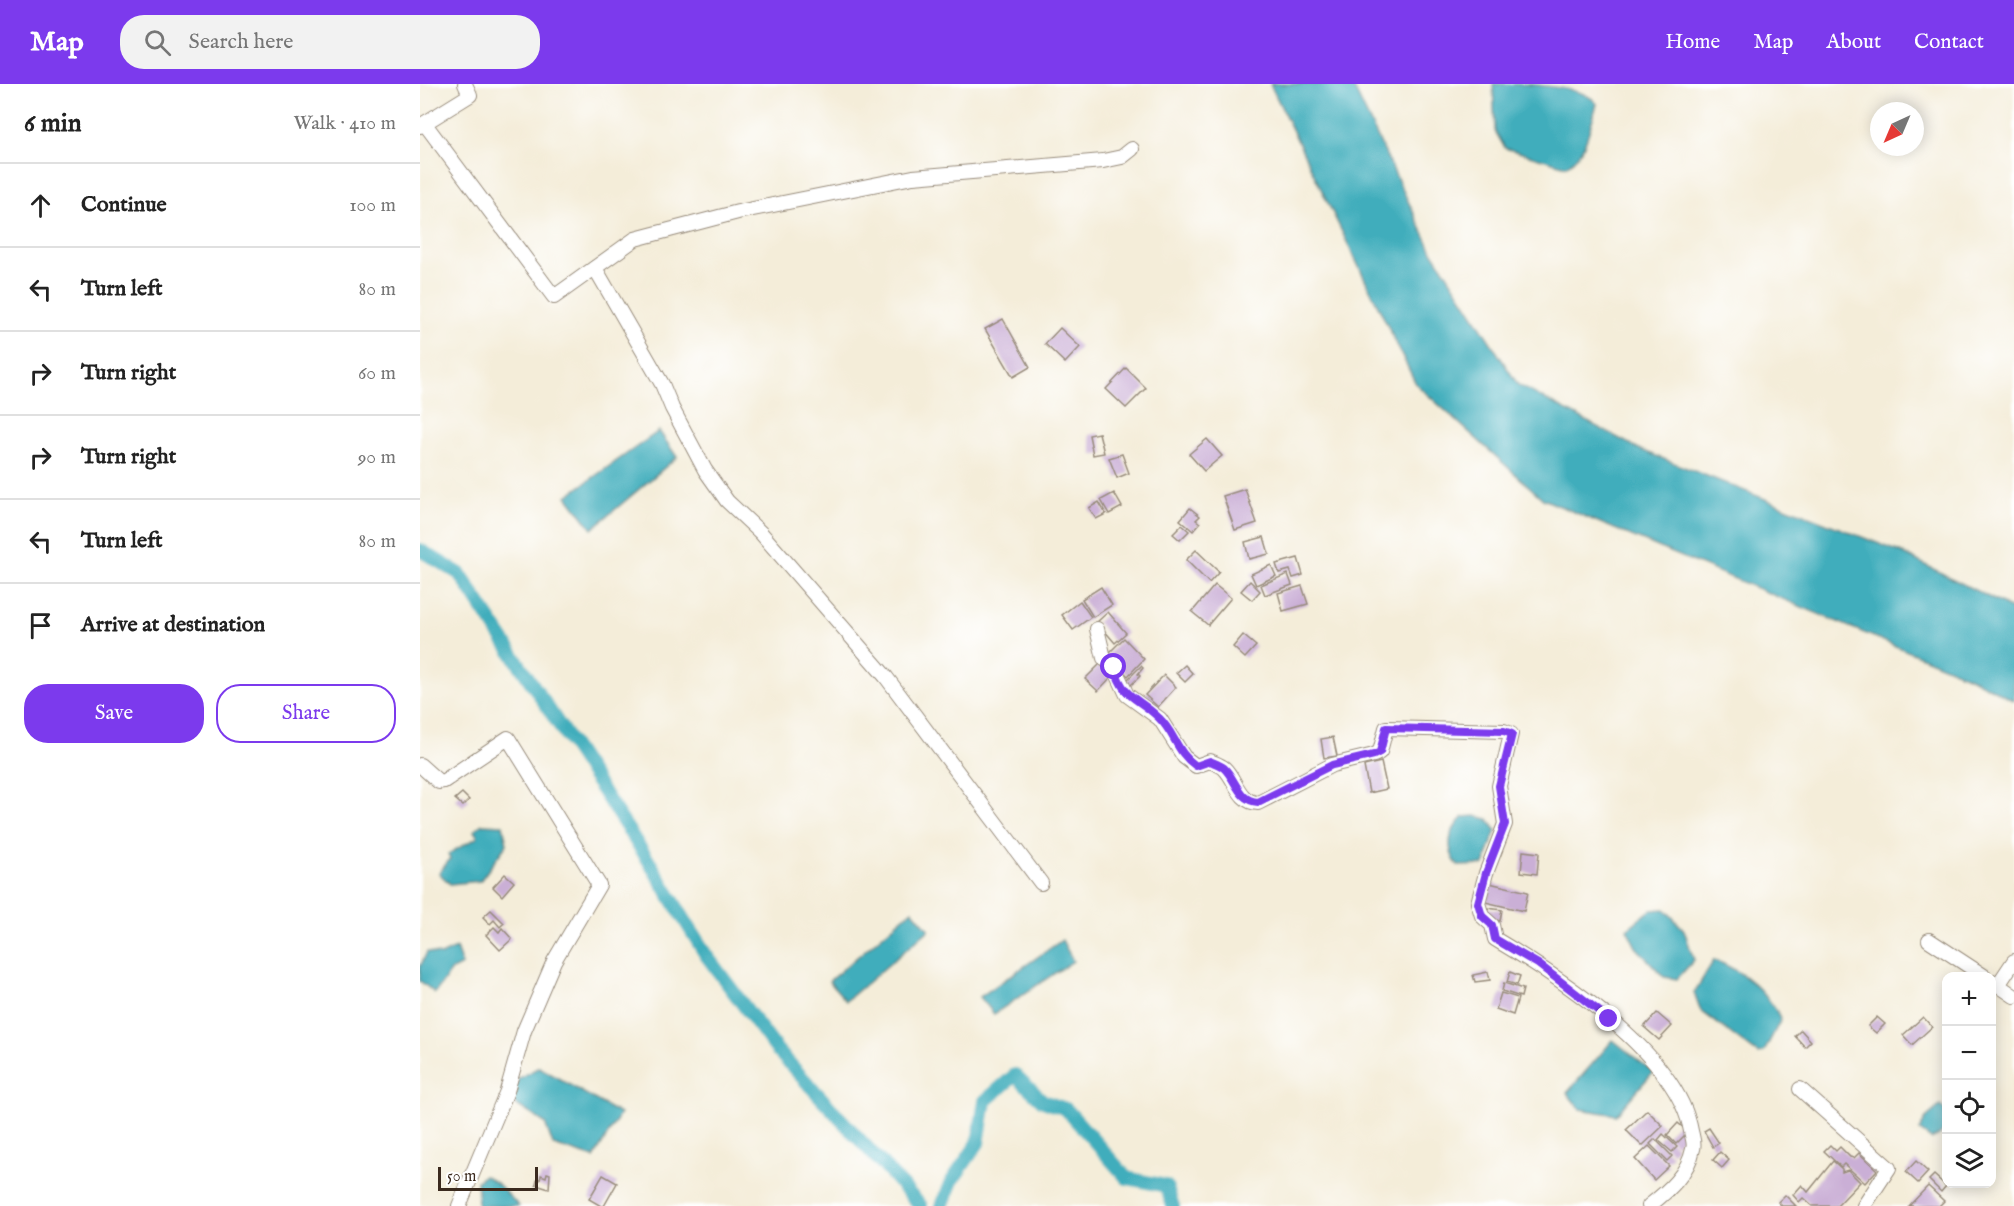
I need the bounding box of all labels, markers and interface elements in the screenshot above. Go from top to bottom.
search box [120,15,540,69]
text: Map [30,25,84,60]
icon: search [141,26,174,59]
text: Search here [189,28,293,56]
text: Home [1665,29,1720,56]
text: Map [1753,29,1793,56]
text: About [1826,29,1881,56]
text: Contact [1914,29,1984,56]
north arrow [1870,102,1924,156]
text: 6 min [24,107,82,140]
text: Walk · 410 m [293,111,396,136]
icon: ahead [24,189,57,222]
text: Continue [81,191,167,219]
text: 100 m [349,193,396,218]
icon: left [24,273,57,306]
text: Turn left [81,275,163,303]
text: 80 m [359,277,396,302]
icon: right [24,357,57,390]
text: Turn right [81,359,176,387]
text: 60 m [358,361,396,386]
icon: right [24,441,57,474]
text: Turn right [81,443,176,471]
text: 90 m [358,445,396,470]
icon: left [24,525,57,558]
text: Turn left [81,527,163,555]
text: 80 m [359,529,396,554]
icon: arrive [24,609,57,642]
text: Arrive at destination [81,611,265,639]
route start [1100,653,1126,679]
button: Save [24,684,204,743]
button: Share [216,684,396,743]
map controls [1942,972,1996,1188]
button: + [1942,972,1996,1026]
route end [1595,1005,1621,1031]
button: − [1942,1026,1996,1080]
button: locate [1942,1080,1996,1134]
button: layers [1942,1134,1996,1188]
scale bar [438,1164,538,1192]
text: 50 m [447,1167,476,1187]

